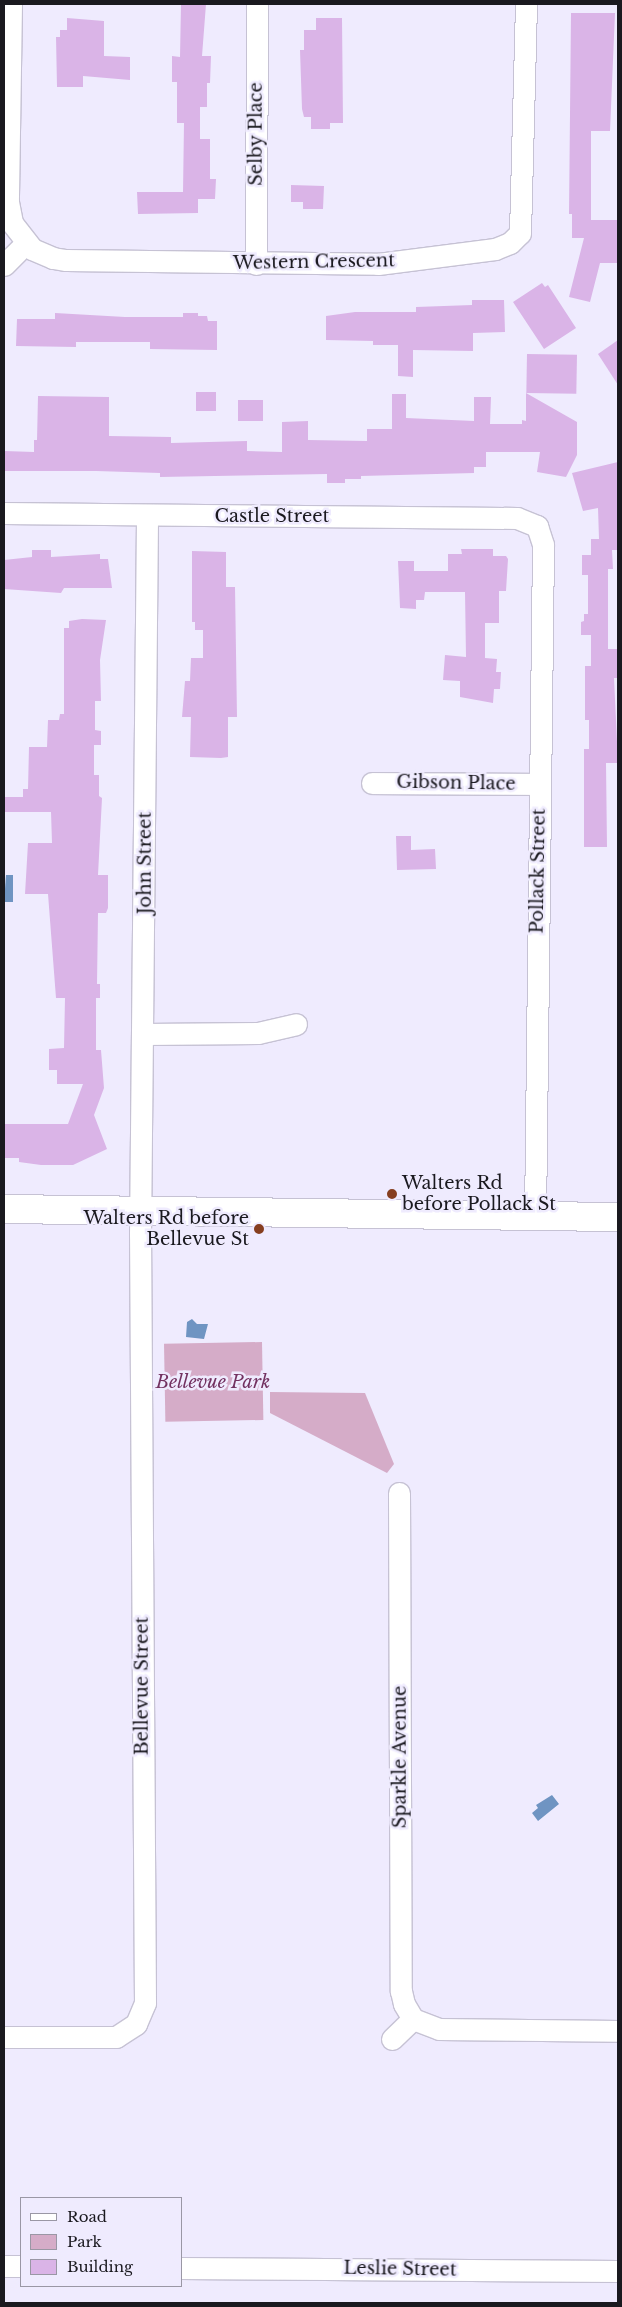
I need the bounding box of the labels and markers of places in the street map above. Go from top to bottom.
place label: Walters Rd before Pollack St [402,1173,556,1216]
marker: Walters Rd before Pollack St [386,1188,398,1200]
place label: Walters Rd before Bellevue St [83,1208,249,1250]
marker: Walters Rd before Bellevue St [253,1223,265,1235]

